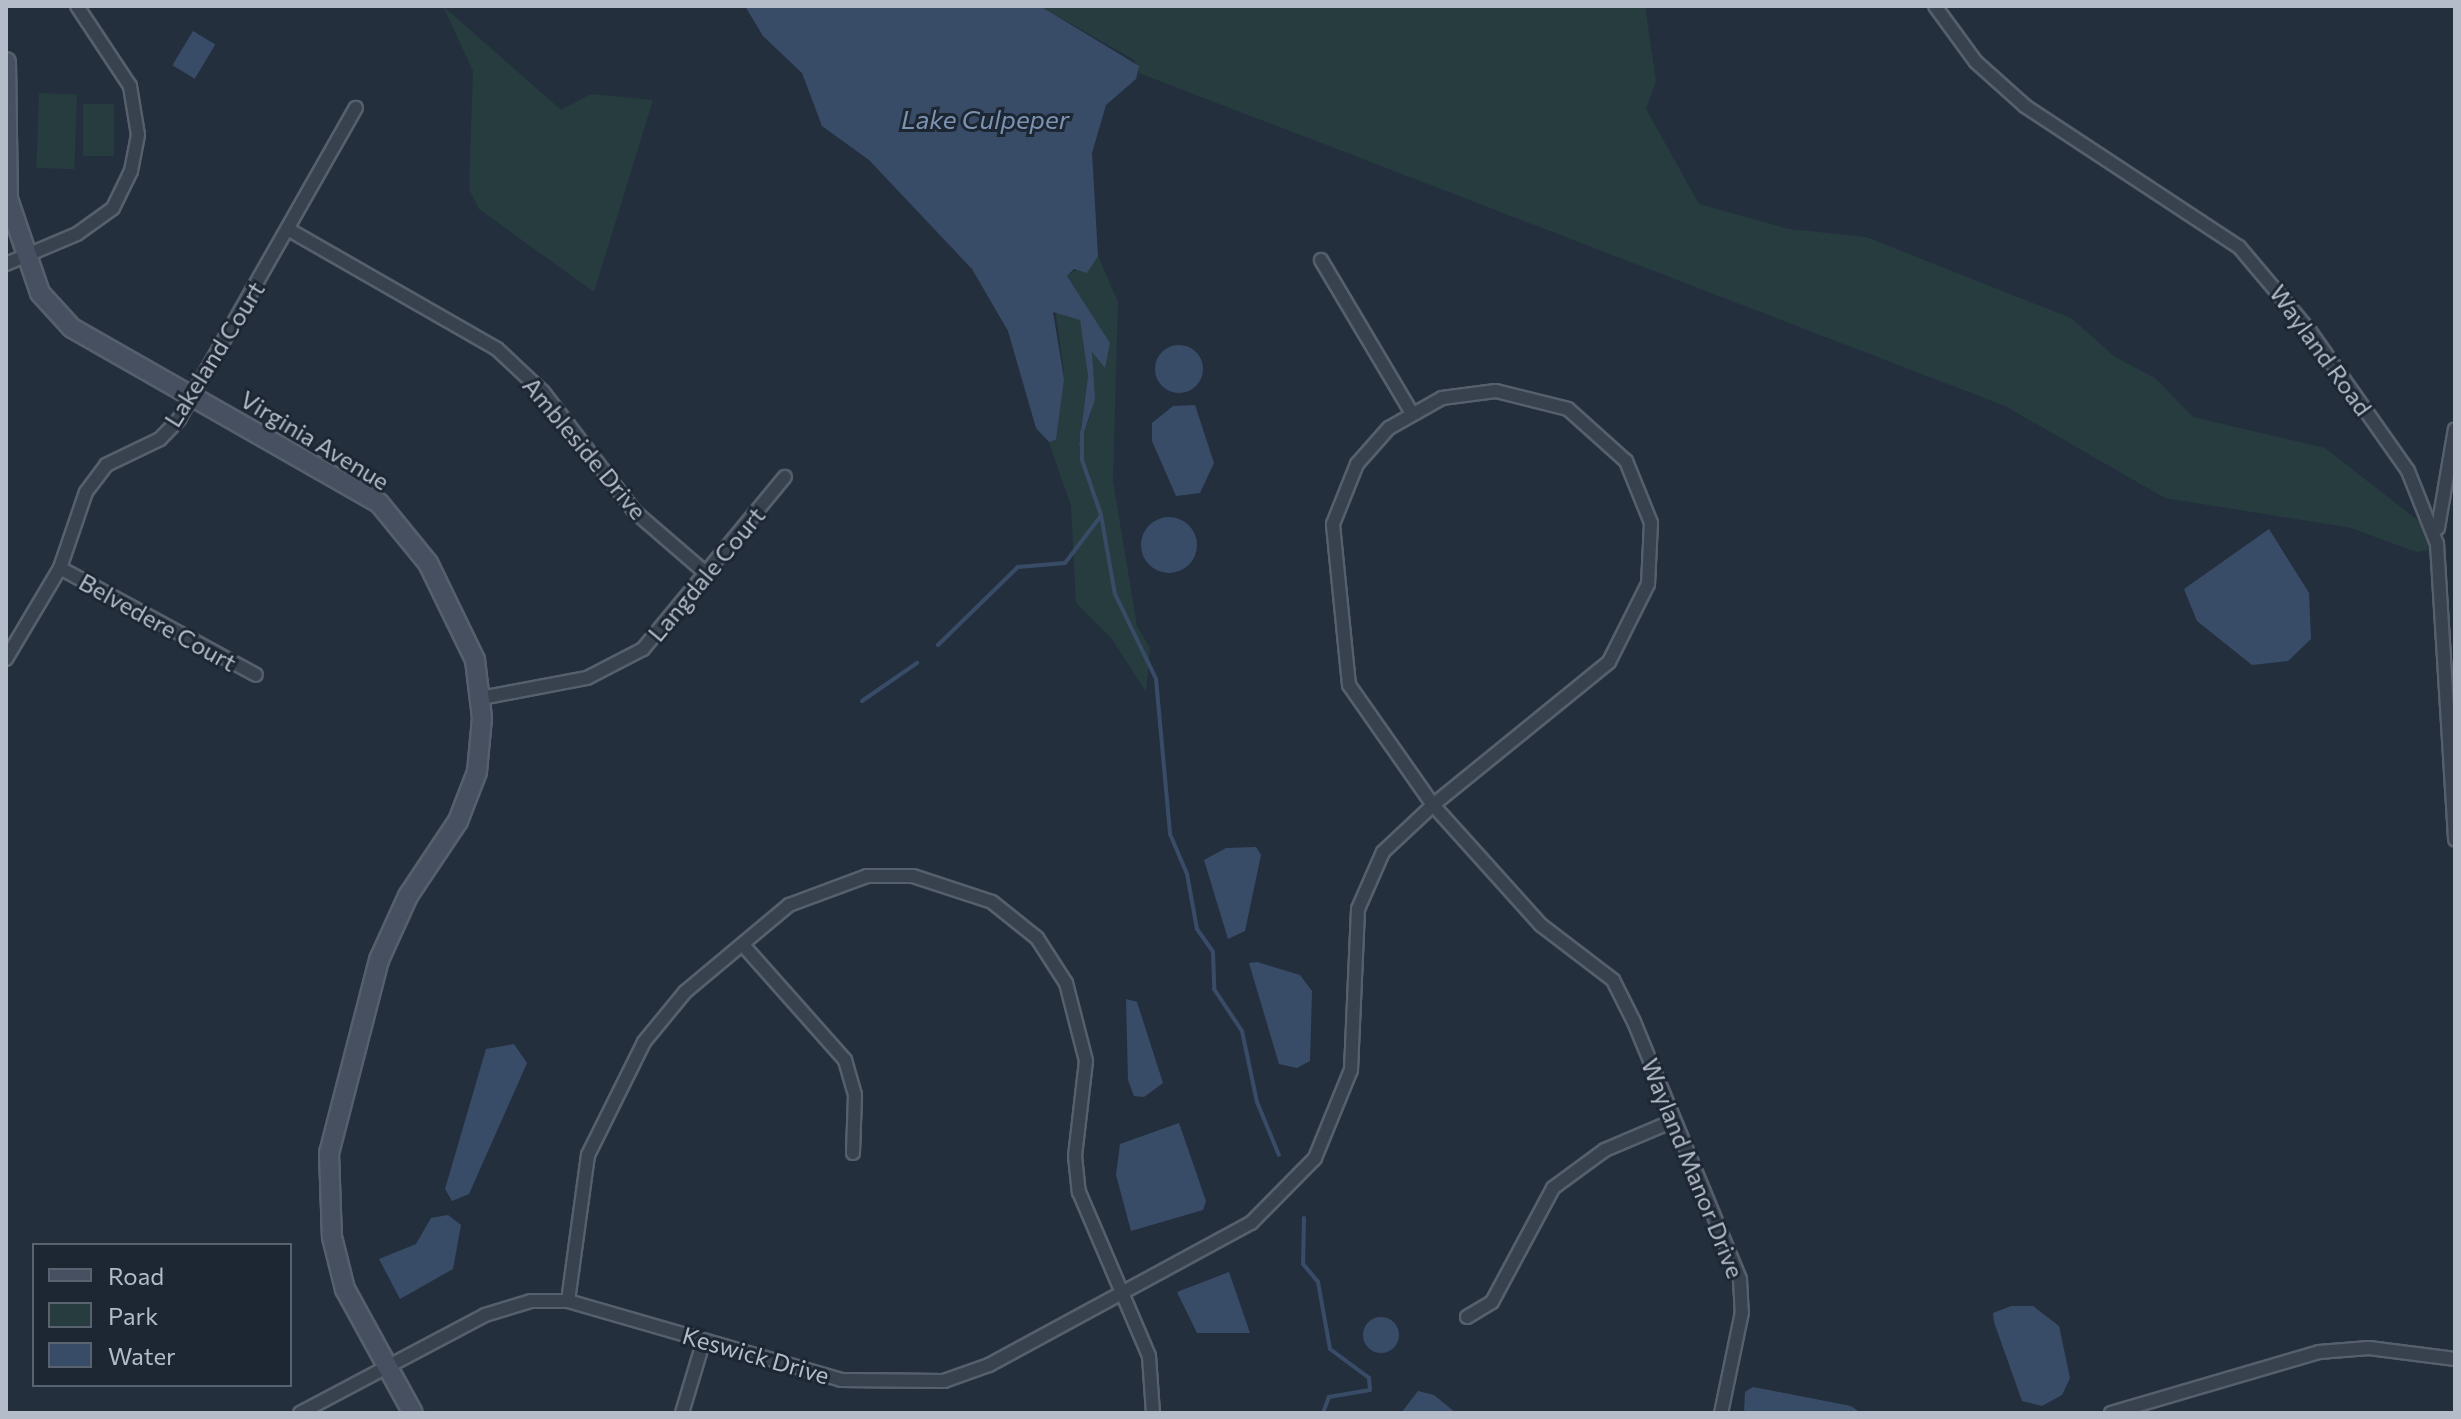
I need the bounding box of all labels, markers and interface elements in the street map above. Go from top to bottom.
water label: Lake Culpeper [901,103,1069,135]
street label: Lakeland Court [158,276,270,432]
street label: Wayland Road [2264,279,2378,421]
street label: Ambleside Drive [517,371,653,525]
street label: Virginia Avenue [235,384,395,496]
street label: Langdale Court [642,501,770,647]
street label: Belvedere Court [74,567,242,677]
street label: Wayland Manor Drive [1636,1054,1750,1282]
legend [32,1243,292,1387]
text: Road [108,1261,164,1290]
text: Park [108,1301,158,1330]
street label: Keswick Drive [679,1320,833,1390]
text: Water [108,1341,176,1370]

